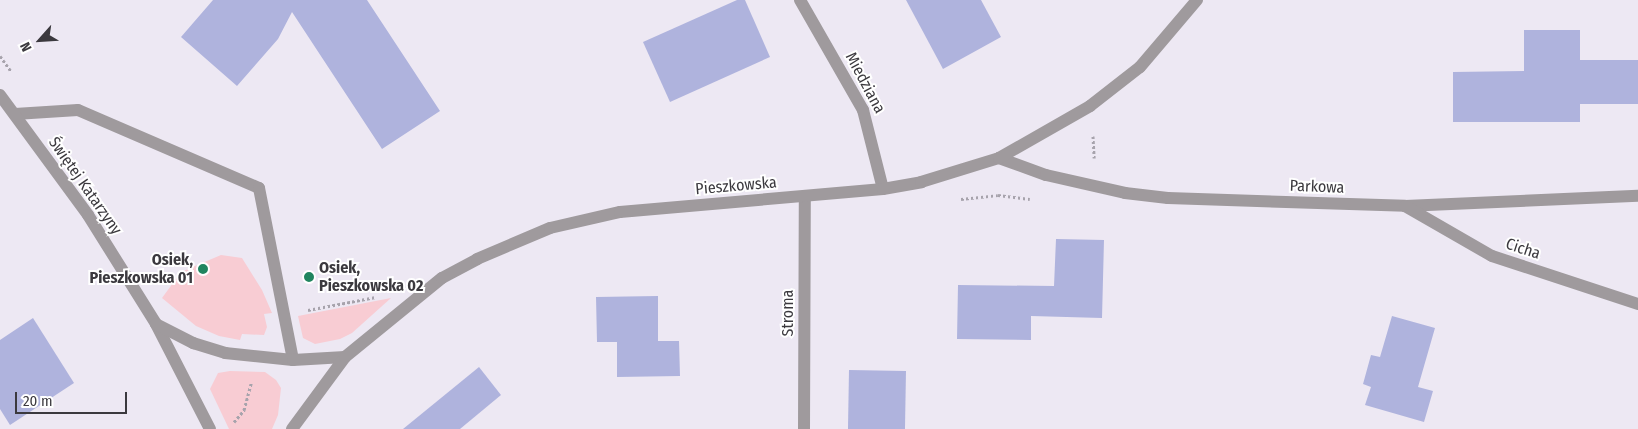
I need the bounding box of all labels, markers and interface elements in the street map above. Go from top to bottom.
north arrow [15,15,65,65]
text: N [17,39,36,54]
street label: Miedziana [841,49,889,117]
street label: Świętej Katarzyny [44,134,126,238]
street label: Pieszkowska [695,173,777,199]
street label: Parkowa [1289,176,1345,198]
street label: Cicha [1503,234,1543,264]
place label: Osiek, Pieszkowska 01 [90,250,193,288]
place label: Osiek, Pieszkowska 02 [319,258,423,296]
marker: Osiek, Pieszkowska 01 [197,263,209,275]
marker: Osiek, Pieszkowska 02 [303,271,315,283]
street label: Stroma [778,290,798,336]
scale bar [18,382,130,414]
text: 20 m [23,392,53,410]

